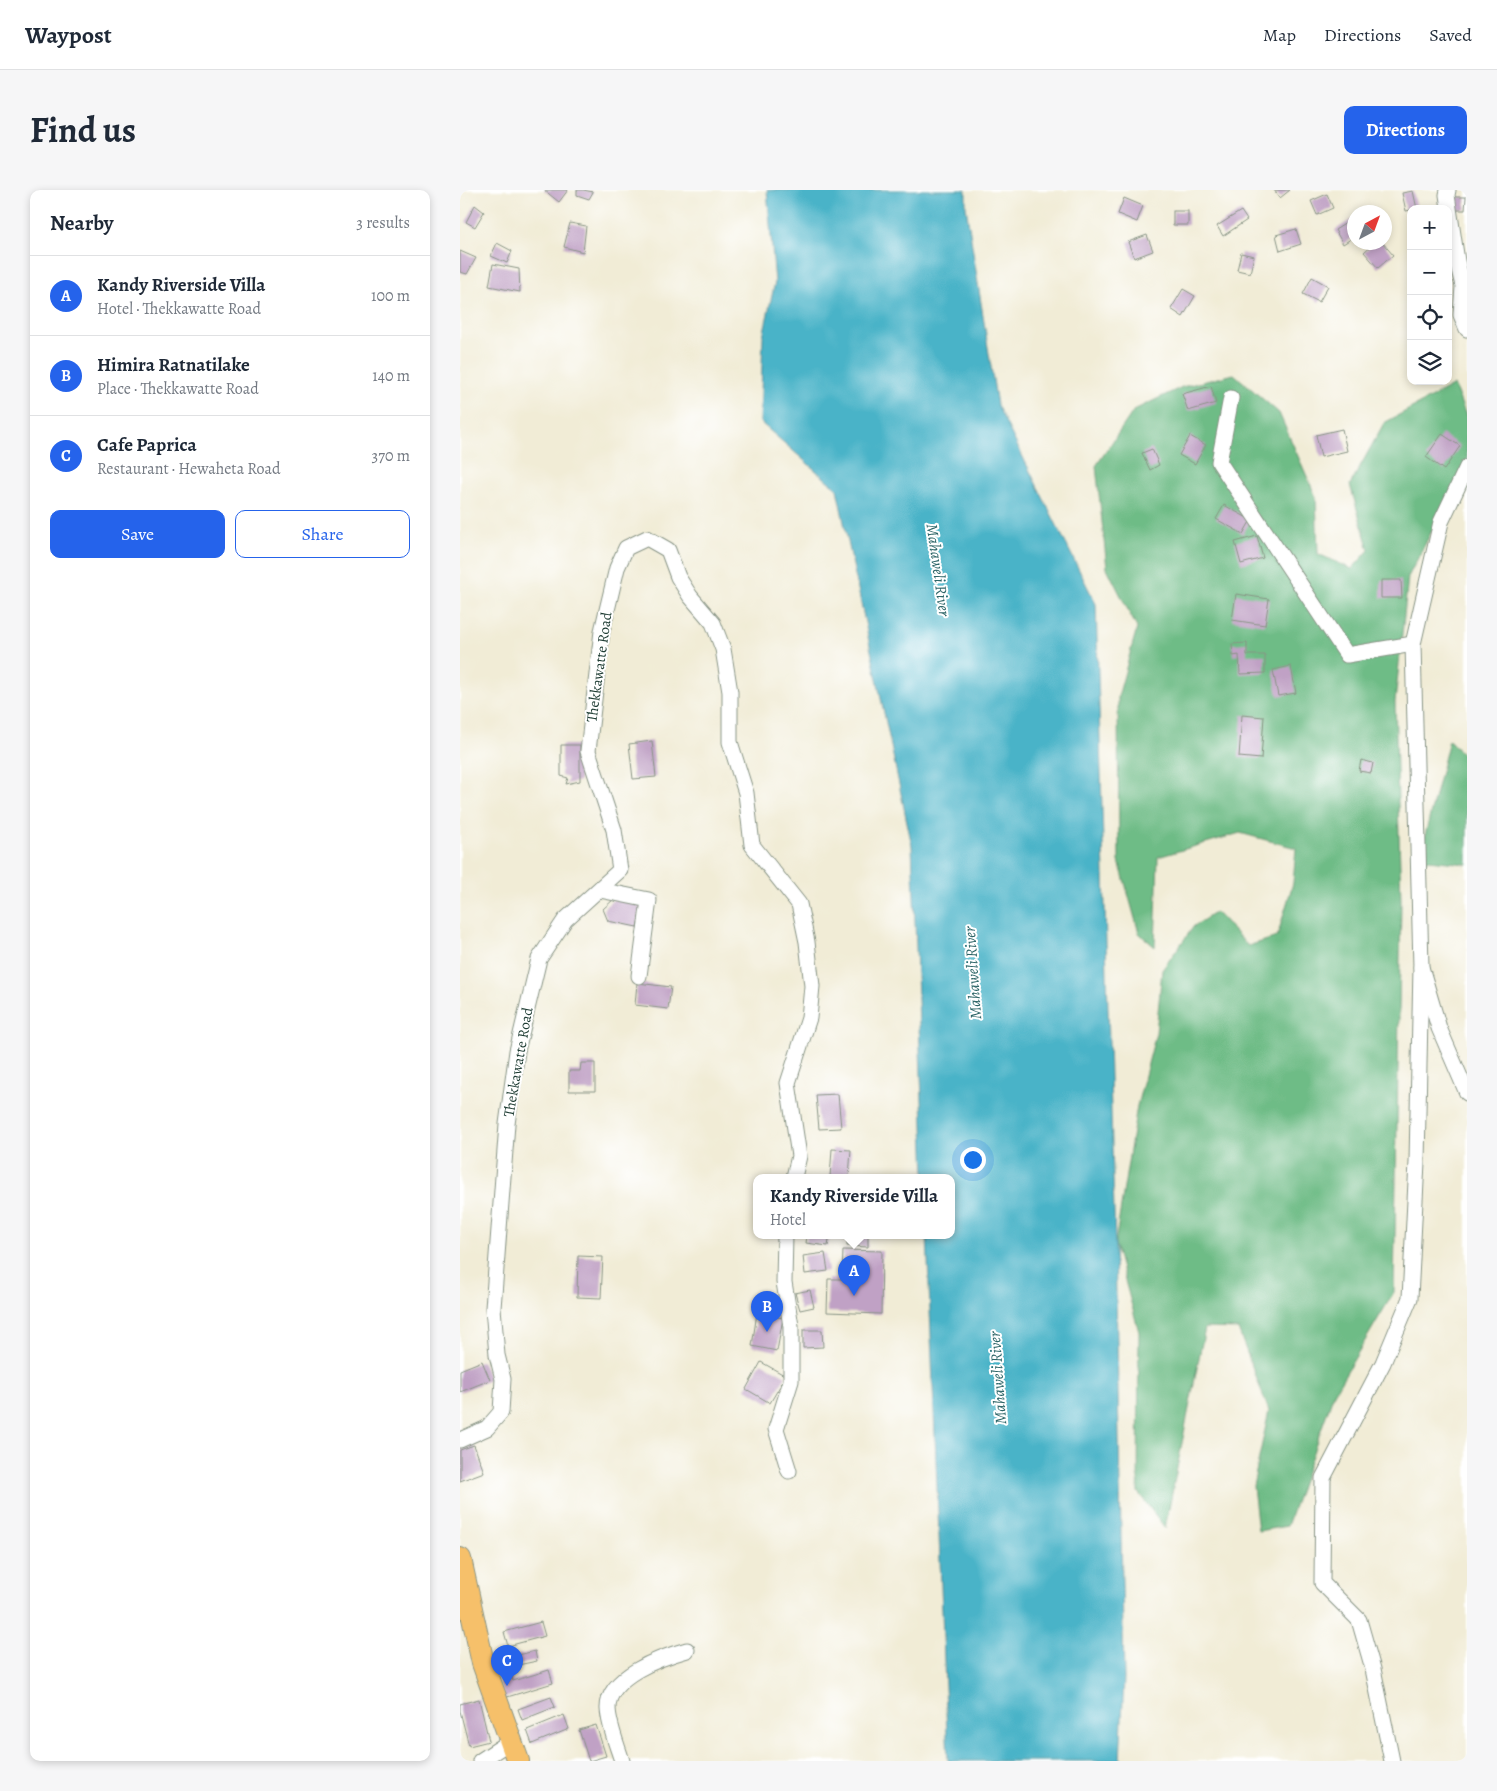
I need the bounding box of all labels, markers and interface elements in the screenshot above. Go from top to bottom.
text: Waypost [25,19,112,51]
text: Map [1263,23,1296,47]
text: Directions [1324,23,1401,47]
text: Saved [1429,23,1472,47]
text: Find us [30,106,136,154]
button: Directions [1344,106,1467,154]
north arrow [1347,205,1392,250]
map controls [1407,205,1452,385]
button: + [1407,205,1452,250]
text: Nearby [50,209,113,237]
text: 3 results [356,212,410,234]
button: − [1407,250,1452,295]
text: Kandy Riverside Villa [97,272,266,298]
text: A [61,285,71,307]
text: 100 m [371,285,410,307]
button: locate [1407,295,1452,340]
text: Hotel · Thekkawatte Road [97,298,261,320]
button: layers [1407,340,1452,385]
text: Himira Ratnatilake [97,352,250,378]
text: B [61,365,71,387]
text: 140 m [372,365,410,387]
text: Place · Thekkawatte Road [97,378,259,400]
text: Cafe Paprica [97,432,197,458]
text: C [61,445,71,467]
text: 370 m [372,445,410,467]
text: Restaurant · Hewaheta Road [97,458,281,480]
button: Save [50,510,225,558]
button: Share [235,510,410,558]
water label: Mahaweli River [921,522,955,618]
street label: Thekkawatte Road [581,610,617,723]
water label: Mahaweli River [959,925,987,1020]
street label: Thekkawatte Road [499,1005,538,1118]
your location [960,1147,986,1173]
popup [753,1174,955,1239]
text: Kandy Riverside Villa [770,1183,938,1209]
text: Hotel [770,1209,806,1231]
pin: A [838,1255,870,1296]
pin: B [751,1291,783,1332]
water label: Mahaweli River [984,1330,1012,1425]
pin: C [491,1645,523,1686]

